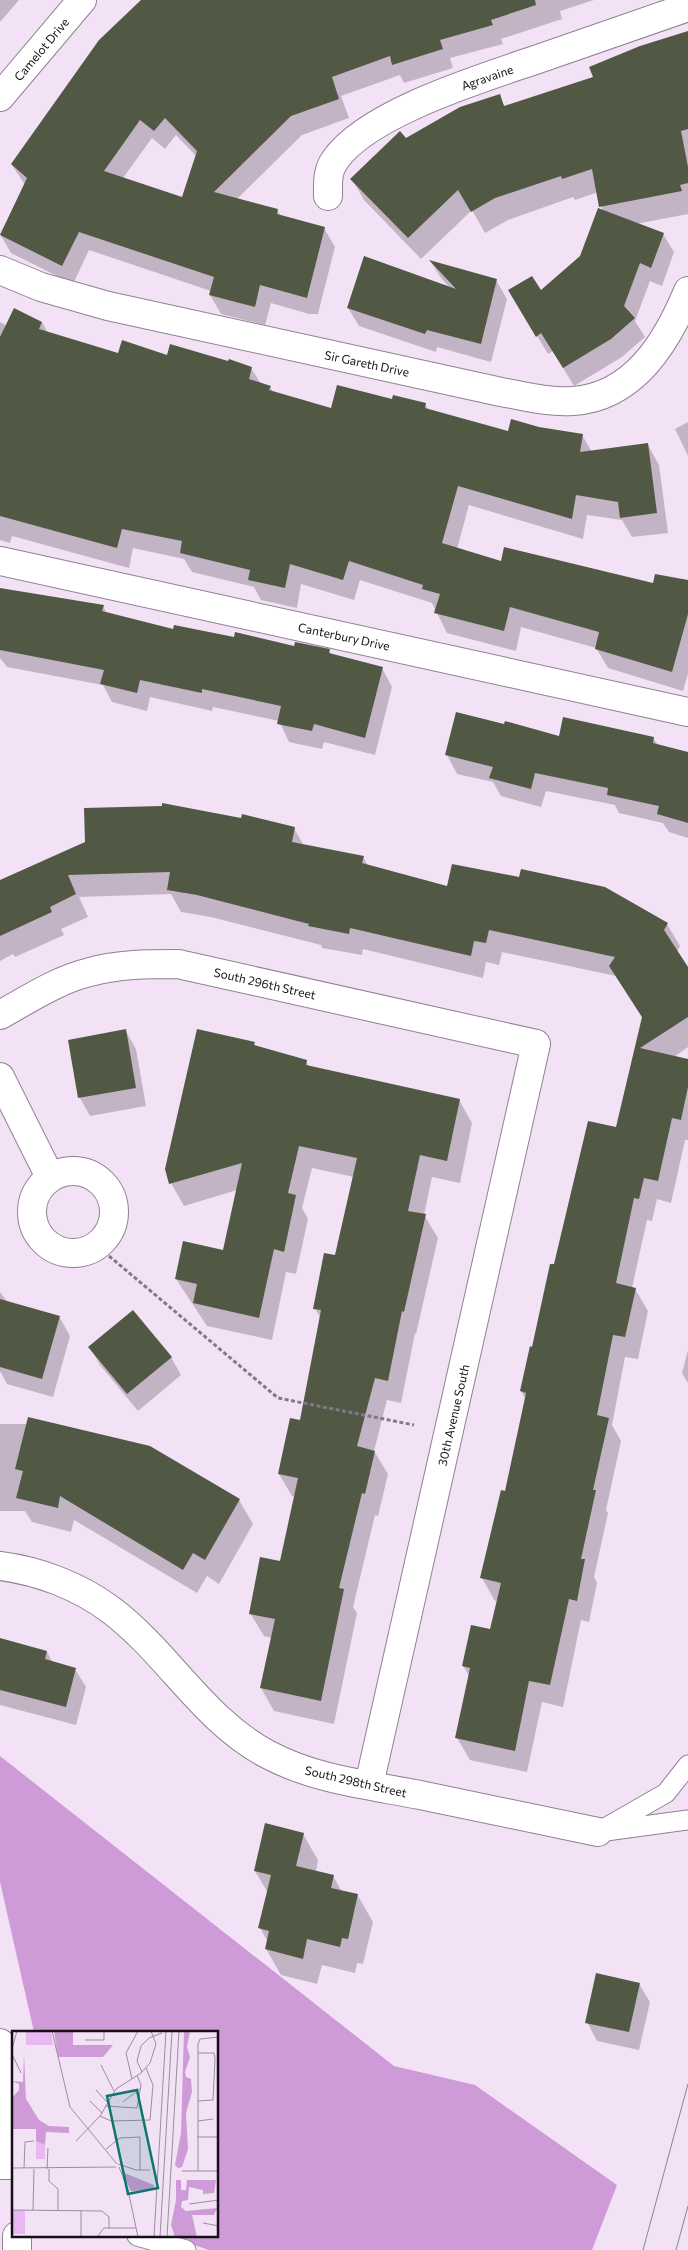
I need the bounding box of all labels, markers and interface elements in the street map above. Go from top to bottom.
street label: Camelot Drive [11,15,71,83]
street label: Agravaine [459,62,515,92]
street label: Sir Gareth Drive [323,347,411,379]
street label: Canterbury Drive [297,619,391,653]
street label: South 296th Street [213,964,317,1002]
street label: 30th Avenue South [435,1363,471,1467]
street label: South 298th Street [304,1762,408,1800]
inset map [12,2031,219,2238]

